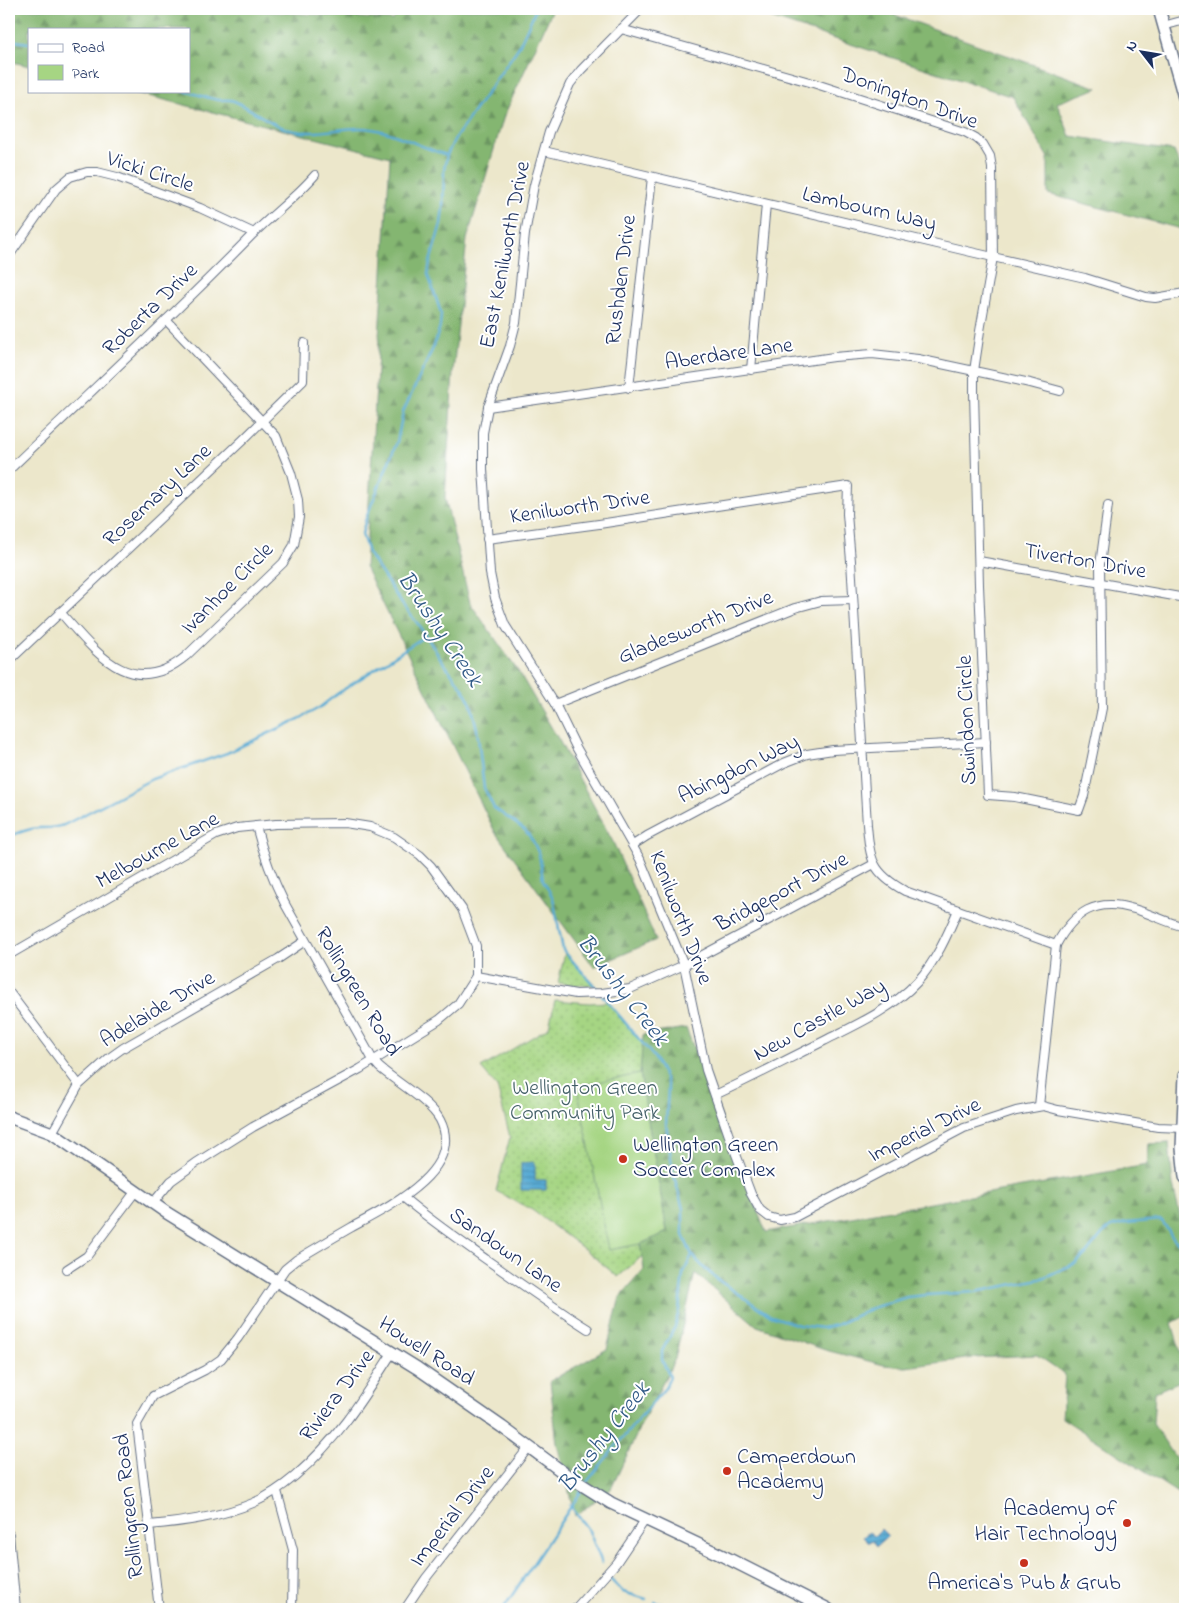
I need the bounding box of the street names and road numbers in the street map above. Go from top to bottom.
street label: Donington Drive [834,59,982,140]
street label: Vicki Circle [101,143,198,202]
street label: East Kenilworth Drive [472,159,540,351]
street label: Lambourn Way [798,179,939,242]
street label: Rushden Drive [598,213,646,347]
street label: Roberta Drive [96,256,206,364]
street label: Aberdare Lane [663,330,795,380]
street label: Rosemary Lane [96,437,220,556]
street label: Kenilworth Drive [508,482,652,534]
street label: Ivanhoe Circle [174,535,282,643]
street label: Tiverton Drive [1021,536,1149,589]
street label: Gladesworth Drive [614,582,778,674]
street label: Swindon Circle [950,654,986,785]
street label: Abingdon Way [673,727,805,814]
street label: Melbourne Lane [91,804,225,898]
street label: Bridgeport Drive [709,844,855,943]
street label: Kenilworth Drive [640,847,720,990]
street label: Rollingreen Road [305,921,408,1063]
street label: Adelaide Drive [94,963,222,1057]
street label: New Castle Way [748,971,893,1072]
street label: Imperial Drive [863,1090,987,1172]
street label: Sandown Lane [442,1200,568,1302]
street label: Howell Road [371,1309,481,1395]
street label: Riviera Drive [293,1343,384,1449]
street label: Rollingreen Road [106,1432,155,1580]
street label: Imperial Drive [403,1459,503,1575]

